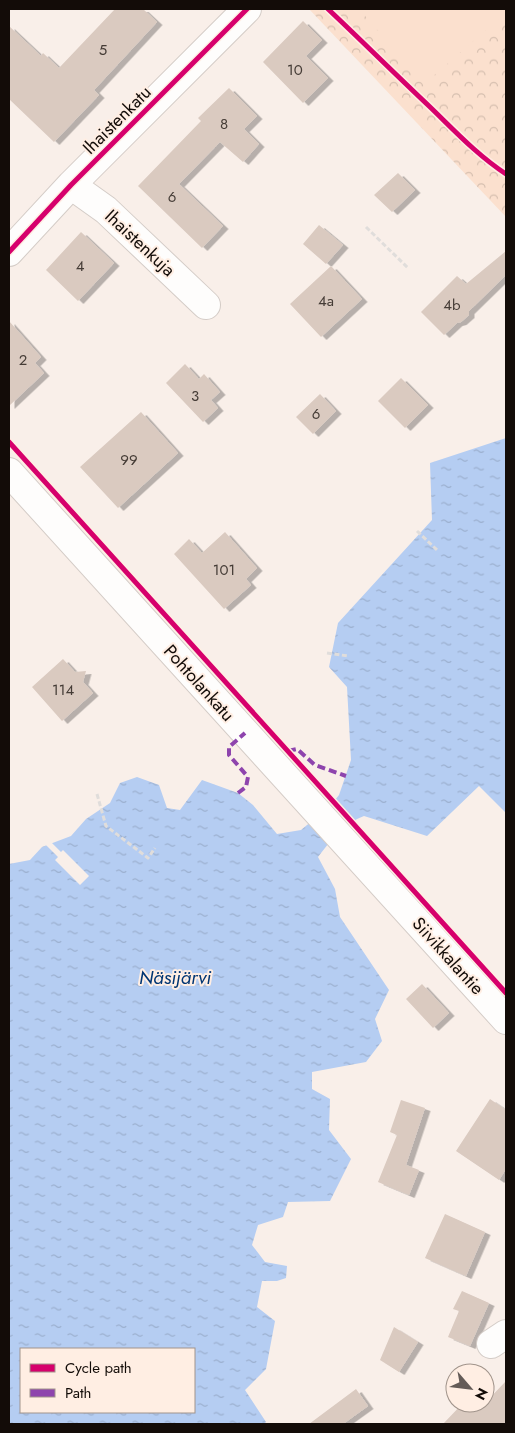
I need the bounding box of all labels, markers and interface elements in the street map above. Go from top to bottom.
house number: 5 [99,39,107,61]
house number: 10 [287,59,303,81]
street label: Ihaistenkatu [77,80,157,160]
house number: 8 [220,113,228,135]
house number: 6 [168,186,176,208]
street label: Ihaistenkuja [99,204,181,282]
house number: 4 [76,255,85,277]
house number: 4a [318,290,334,312]
house number: 4b [443,294,461,316]
house number: 2 [19,349,27,371]
house number: 3 [191,385,199,407]
house number: 6 [312,403,320,425]
house number: 99 [120,449,138,471]
house number: 101 [213,559,235,581]
street label: Pohtolankatu [157,639,241,727]
house number: 114 [52,679,74,701]
street label: Siivikkalantie [406,911,490,1001]
water label: Näsijärvi [139,964,212,991]
legend [20,1348,195,1413]
text: Cycle path [65,1357,132,1379]
north arrow [445,1363,495,1413]
text: Path [65,1382,91,1404]
text: N [470,1384,493,1404]

